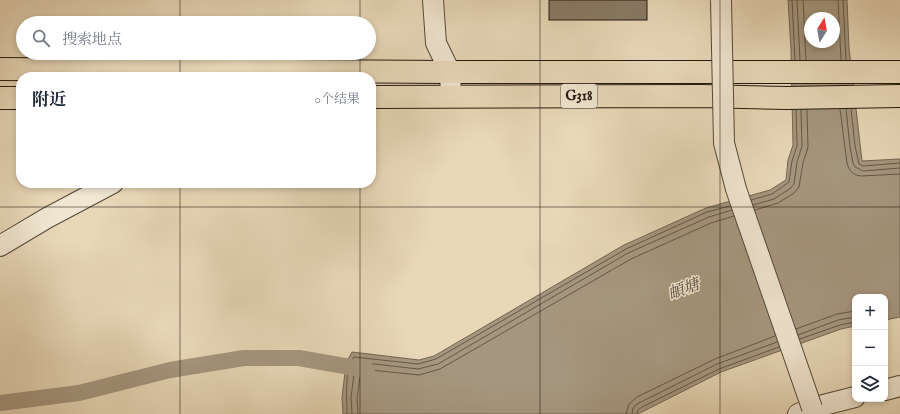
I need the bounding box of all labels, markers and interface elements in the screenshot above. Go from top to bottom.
north arrow [804,12,840,48]
search box [16,16,376,60]
icon: search [30,27,52,49]
text: 搜索地点 [62,30,122,49]
road number: G318 [561,84,597,108]
text: 附近 [32,90,66,111]
text: 0个结果 [315,91,360,108]
water label: 頔塘 [666,274,705,305]
map controls [852,294,888,402]
button: + [852,294,888,330]
button: − [852,330,888,366]
button: layers [852,366,888,402]

